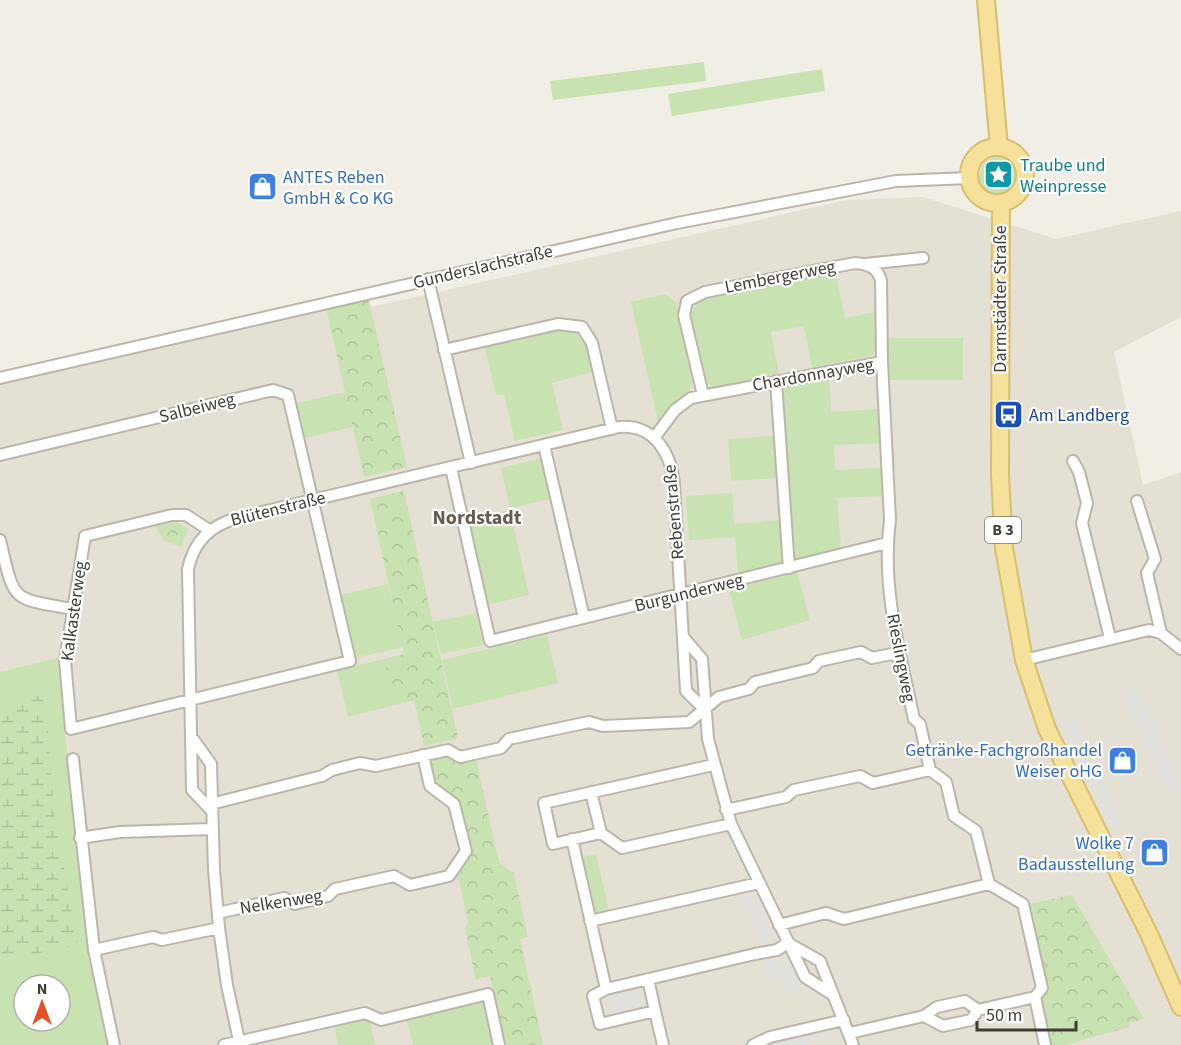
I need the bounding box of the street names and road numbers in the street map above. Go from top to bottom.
street label: Darmstädter Straße [988,225,1013,373]
street label: Gunderslachstraße [411,239,555,295]
street label: Lembergerweg [722,254,838,300]
street label: Chardonnayweg [750,352,876,398]
street label: Salbeiweg [156,387,238,429]
street label: Rebenstraße [657,463,691,560]
street label: Blütenstraße [228,485,328,533]
road number: B 3 [985,517,1021,543]
street label: Kalkasterweg [55,559,93,663]
street label: Burgunderweg [632,567,746,619]
street label: Rieslingweg [880,612,922,704]
street label: Nelkenweg [238,883,324,921]

